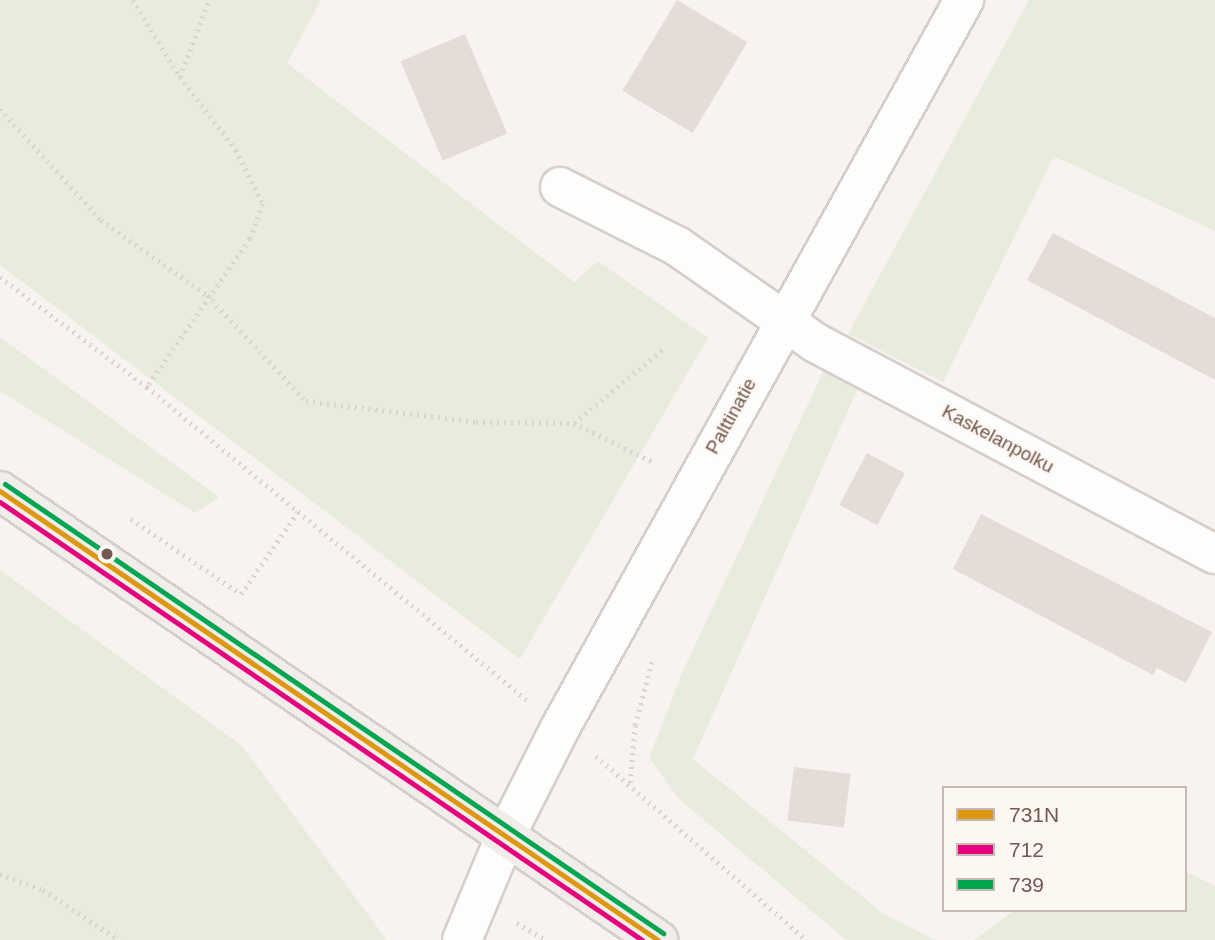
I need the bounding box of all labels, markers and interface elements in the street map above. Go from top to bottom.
street label: Palttinatie [701,374,761,458]
street label: Kaskelanpolku [938,400,1058,478]
unlabelled marker [100,547,114,561]
legend [942,786,1187,912]
text: 731N [1009,803,1059,826]
text: 712 [1009,838,1044,861]
text: 739 [1009,873,1044,896]

